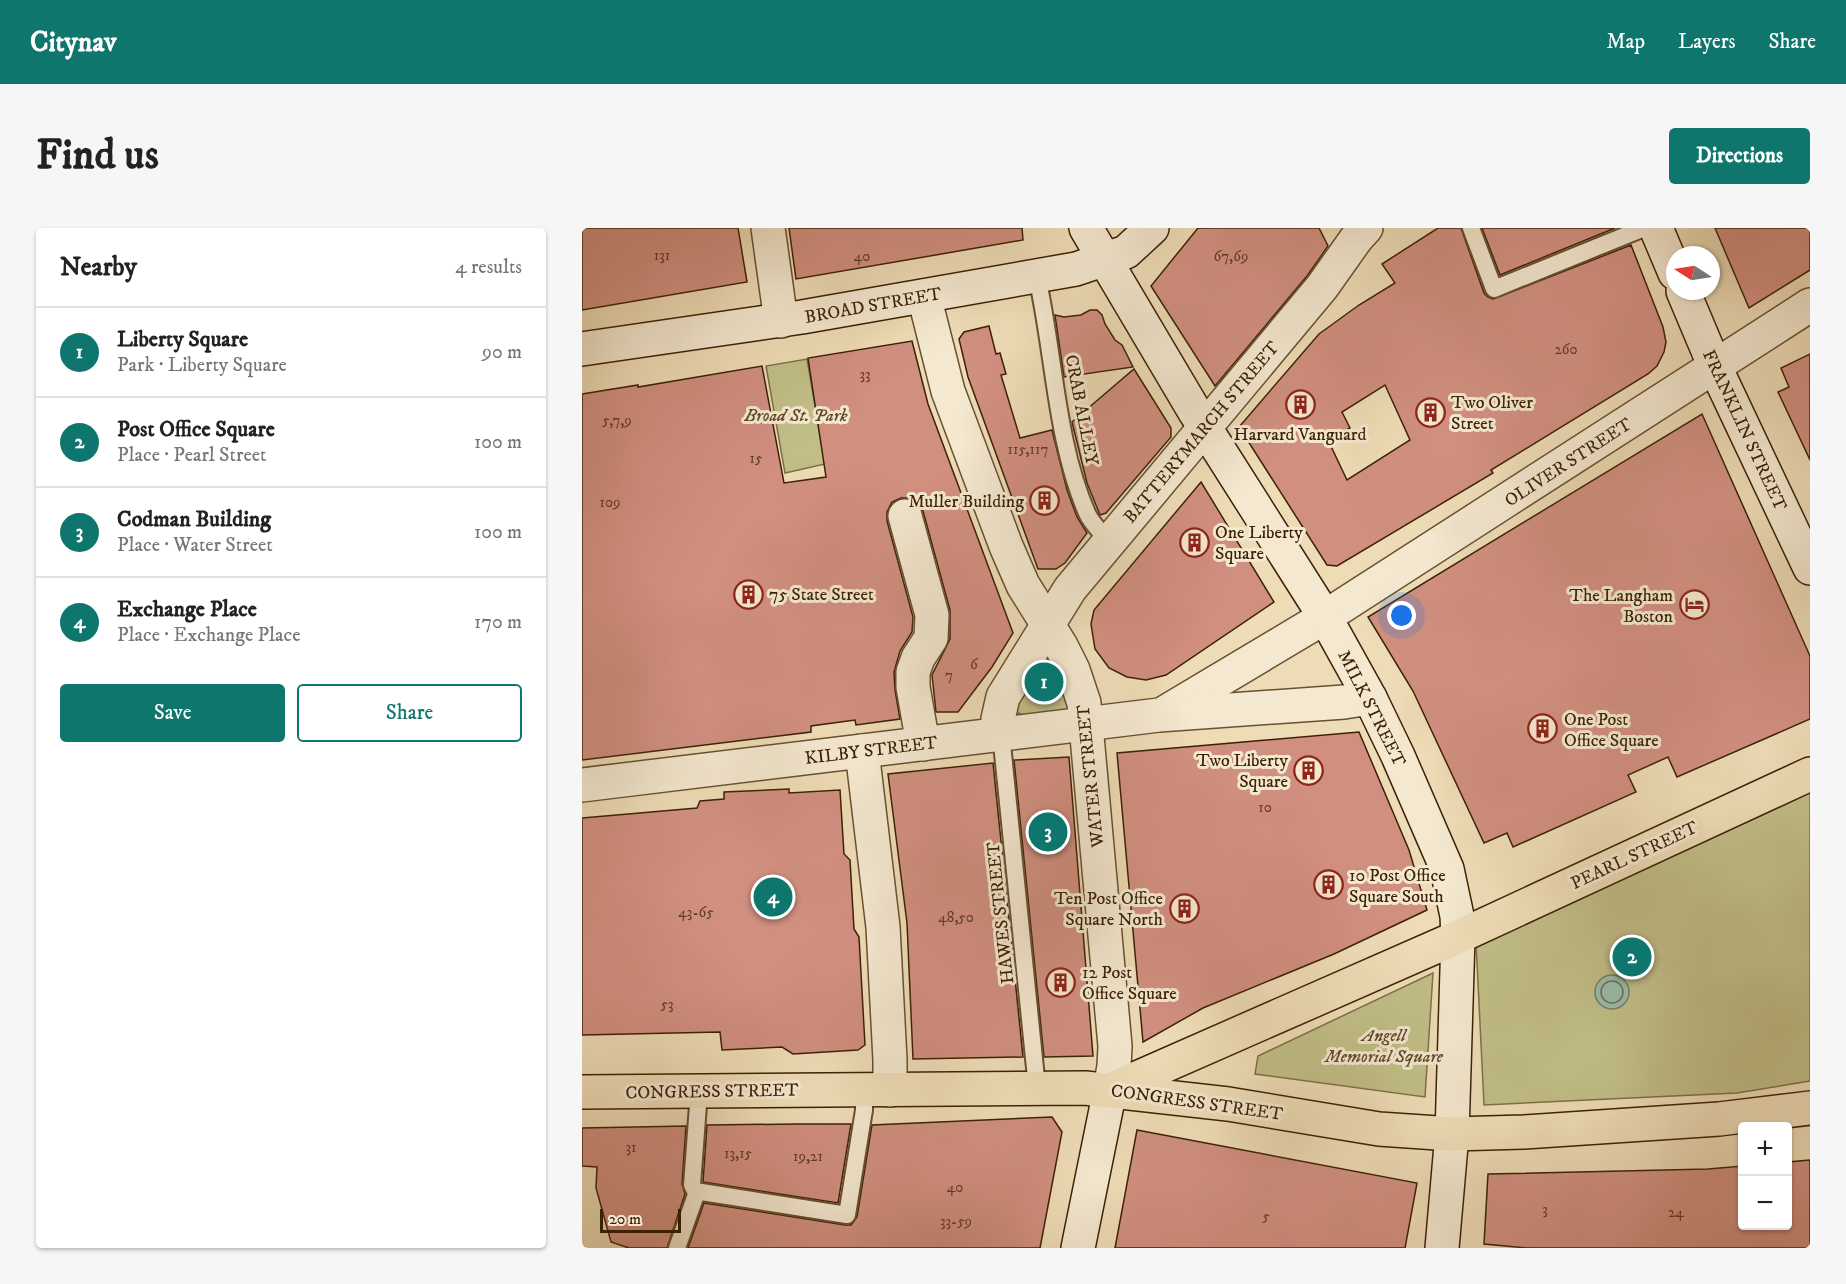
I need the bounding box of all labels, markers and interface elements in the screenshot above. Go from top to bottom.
text: Citynav [30,25,117,60]
text: Map [1606,29,1645,55]
text: Layers [1678,29,1736,55]
text: Share [1769,29,1816,55]
button: Directions [1669,128,1810,184]
text: Find us [36,130,159,182]
house number: 131 [654,246,670,265]
north arrow [1666,246,1720,300]
house number: 40 [854,247,870,266]
house number: 67,69 [1214,247,1248,266]
text: Nearby [60,251,137,284]
text: 4 results [455,255,522,280]
street label: BROAD STREET [803,283,944,329]
text: Liberty Square [117,326,248,353]
street label: BATTERYMARCH STREET [1119,337,1285,528]
text: 1 [76,340,83,365]
text: 90 m [482,340,522,365]
house number: 260 [1554,340,1578,359]
street label: FRANKLIN STREET [1697,346,1791,515]
text: Park · Liberty Square [117,353,287,378]
street label: CRAB ALLEY [1060,353,1103,468]
house number: 33 [859,365,871,384]
building icon: Harvard Vanguard [1284,389,1316,421]
place label: Two Oliver Street [1451,392,1533,435]
building icon: Two Oliver Street [1414,396,1446,428]
park label: Broad St. Park [743,405,848,427]
house number: 5,7,9 [602,411,632,430]
street label: OLIVER STREET [1501,413,1637,512]
text: Post Office Square [117,416,275,443]
place label: Harvard Vanguard [1234,424,1366,446]
text: 2 [75,430,84,455]
text: 100 m [474,430,522,455]
house number: 115,117 [1008,440,1049,459]
text: Place · Pearl Street [117,443,266,468]
house number: 15 [750,449,763,468]
building icon: Muller Building [1029,485,1061,517]
place label: Muller Building [908,491,1024,513]
house number: 109 [599,493,621,512]
text: Codman Building [117,506,271,533]
text: 3 [76,520,83,545]
text: 100 m [474,520,522,545]
place label: One Liberty Square [1215,522,1303,565]
building icon: One Liberty Square [1178,526,1210,558]
text: Place · Water Street [117,533,273,558]
building icon: 75 State Street [732,578,764,610]
place label: 75 State Street [769,584,874,606]
place label: The Langham Boston [1569,585,1674,628]
hotel icon: The Langham Boston [1678,589,1710,621]
text: Exchange Place [117,596,257,623]
your location [1387,601,1416,630]
text: 4 [74,610,85,635]
text: 170 m [474,610,522,635]
text: Place · Exchange Place [117,623,300,648]
street label: MILK STREET [1332,647,1410,771]
house number: 6 [970,655,979,674]
pin: 1 [1024,660,1064,704]
house number: 7 [945,666,953,685]
button: Save [60,684,285,742]
button: Share [297,684,522,742]
street label: WATER STREET [1073,703,1110,849]
place label: One Post Office Square [1564,709,1659,752]
building icon: One Post Office Square [1527,713,1559,745]
street label: KILBY STREET [803,732,939,770]
place label: Two Liberty Square [1196,750,1288,793]
building icon: Two Liberty Square [1293,754,1325,786]
house number: 10 [1258,798,1272,817]
pin: 3 [1028,810,1068,854]
street label: PEARL STREET [1567,817,1702,895]
street label: HAWES STREET [983,840,1019,985]
place label: 10 Post Office Square South [1349,865,1446,908]
building icon: 10 Post Office Square South [1312,869,1344,901]
pin: 4 [754,874,792,920]
place label: Ten Post Office Square North [1054,888,1164,931]
building icon: Ten Post Office Square North [1168,892,1200,924]
house number: 43-65 [678,903,714,922]
house number: 48,50 [938,908,974,927]
pin: 2 [1612,934,1652,980]
place label: 12 Post Office Square [1082,962,1177,1005]
building icon: 12 Post Office Square [1045,966,1077,998]
house number: 53 [660,995,674,1014]
park label: Angell Memorial Square [1323,1025,1444,1068]
street label: CONGRESS STREET [625,1079,799,1105]
street label: CONGRESS STREET [1110,1080,1285,1126]
map controls [1738,1122,1792,1230]
button: + [1738,1122,1792,1176]
house number: 31 [625,1138,637,1157]
house number: 13,15 [724,1144,753,1163]
house number: 19,21 [793,1147,823,1166]
button: − [1738,1176,1792,1230]
house number: 40 [947,1178,963,1197]
house number: 3 [1542,1200,1548,1219]
house number: 24 [1668,1203,1684,1222]
scale bar [600,1206,681,1234]
house number: 5 [1262,1207,1270,1226]
text: 20 m [609,1209,641,1229]
house number: 33-59 [940,1212,972,1231]

